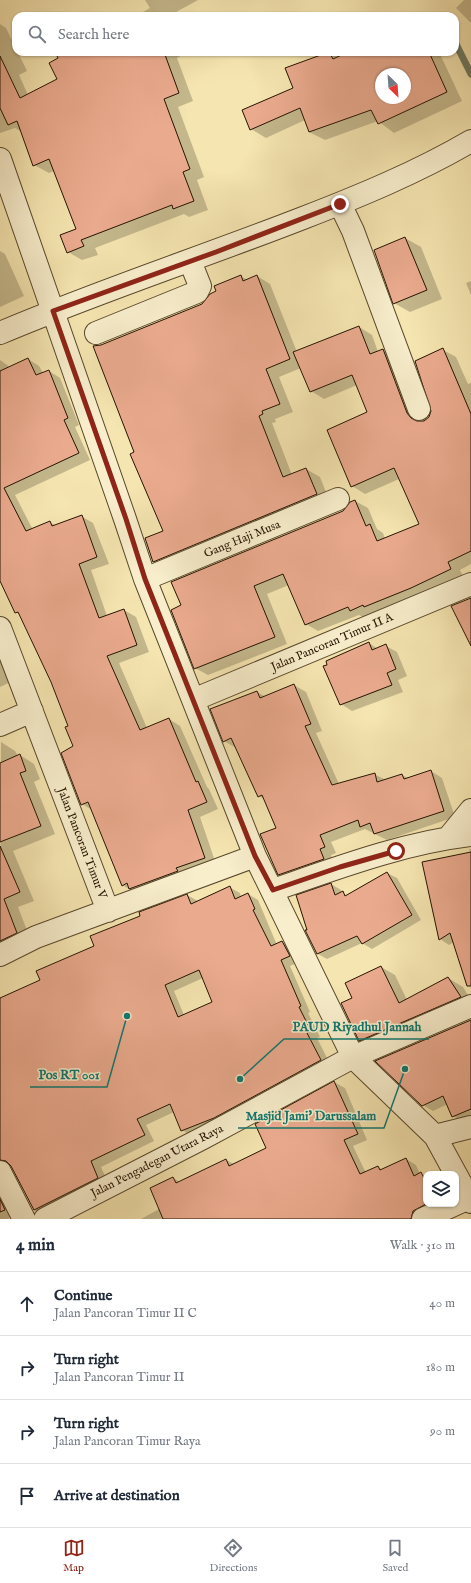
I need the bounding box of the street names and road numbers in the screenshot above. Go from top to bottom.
street label: Gang Haji Musa [202,517,283,561]
street label: Jalan Pancoran Timur II A [267,609,397,676]
street label: Jalan Pancoran Timur V [52,783,111,902]
street label: Jalan Pengadegan Utara Raya [86,1121,227,1203]

